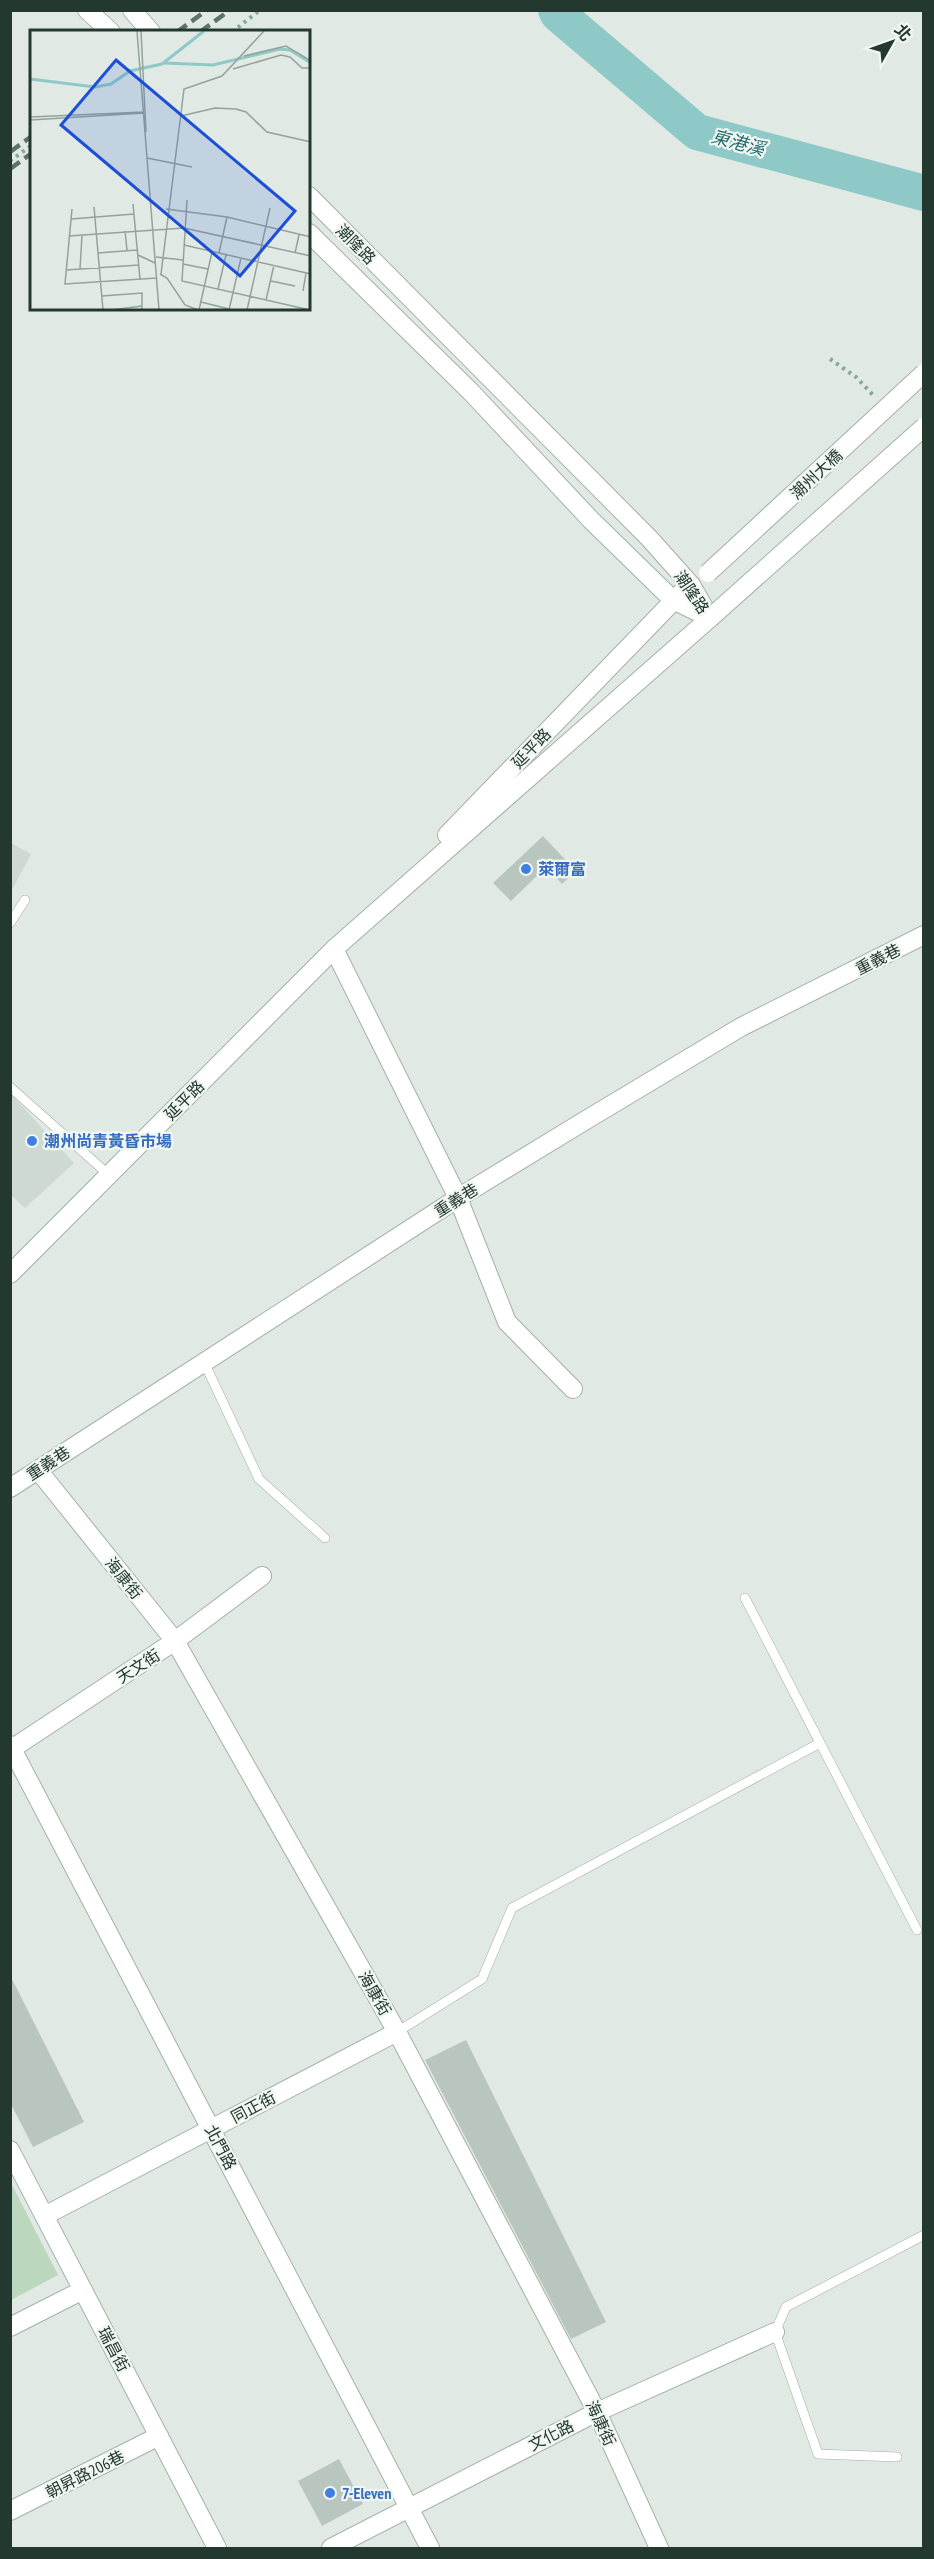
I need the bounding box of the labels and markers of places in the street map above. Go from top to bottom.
place label: 萊爾富 [538,859,586,879]
marker: 萊爾富 [519,862,533,876]
place label: 潮州尚青黃昏市場 [44,1131,172,1151]
marker: 潮州尚青黃昏市場 [25,1134,39,1148]
place label: 7-Eleven [342,2483,391,2503]
marker: 7-Eleven [323,2486,337,2500]

